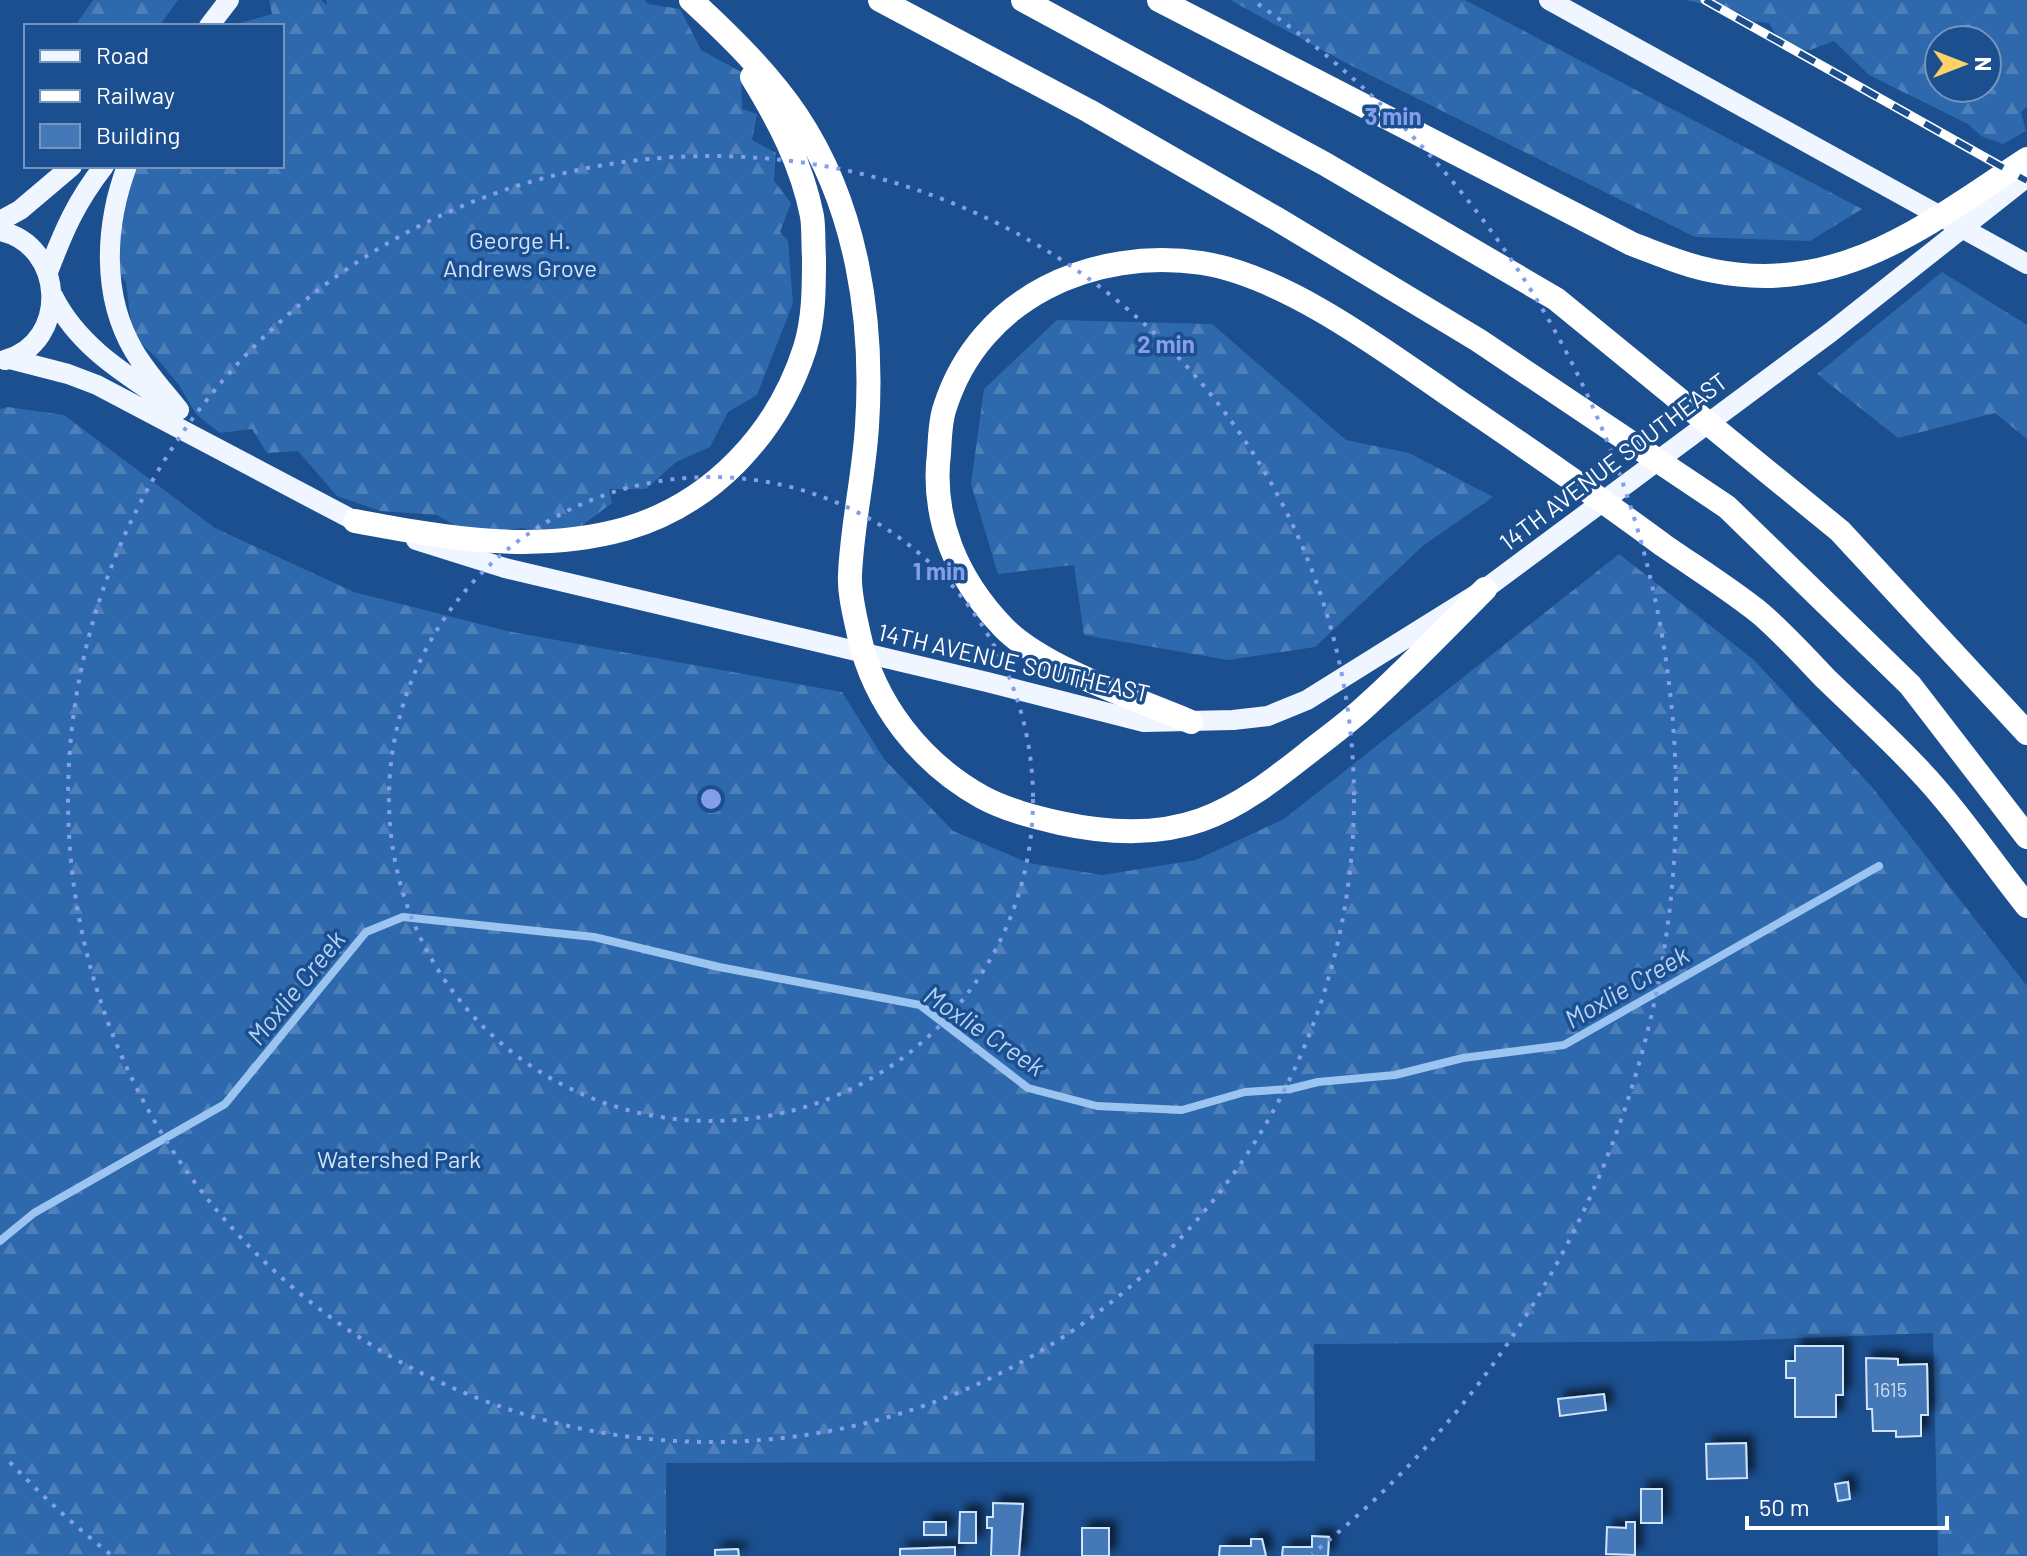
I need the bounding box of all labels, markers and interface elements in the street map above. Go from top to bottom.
legend [24,24,284,168]
north arrow [1923,24,2003,104]
text: Road [96,40,149,69]
text: N [1971,57,1997,71]
text: Railway [96,80,175,109]
text: 3 min [1364,101,1422,130]
text: Building [96,120,180,149]
park label: George H. Andrews Grove [443,225,597,282]
text: 2 min [1137,329,1195,358]
street label: 14TH AVENUE SOUTHEAST [1493,366,1733,556]
text: 1 min [913,556,965,585]
street label: 14TH AVENUE SOUTHEAST [875,617,1153,707]
centre of rings [697,785,725,813]
water label: Moxlie Creek [239,923,351,1050]
water label: Moxlie Creek [1558,938,1694,1034]
water label: Moxlie Creek [919,979,1051,1082]
park label: Watershed Park [317,1144,481,1173]
house number: 1615 [1873,1377,1907,1401]
scale bar [1747,1480,1947,1530]
text: 50 m [1759,1492,1810,1521]

